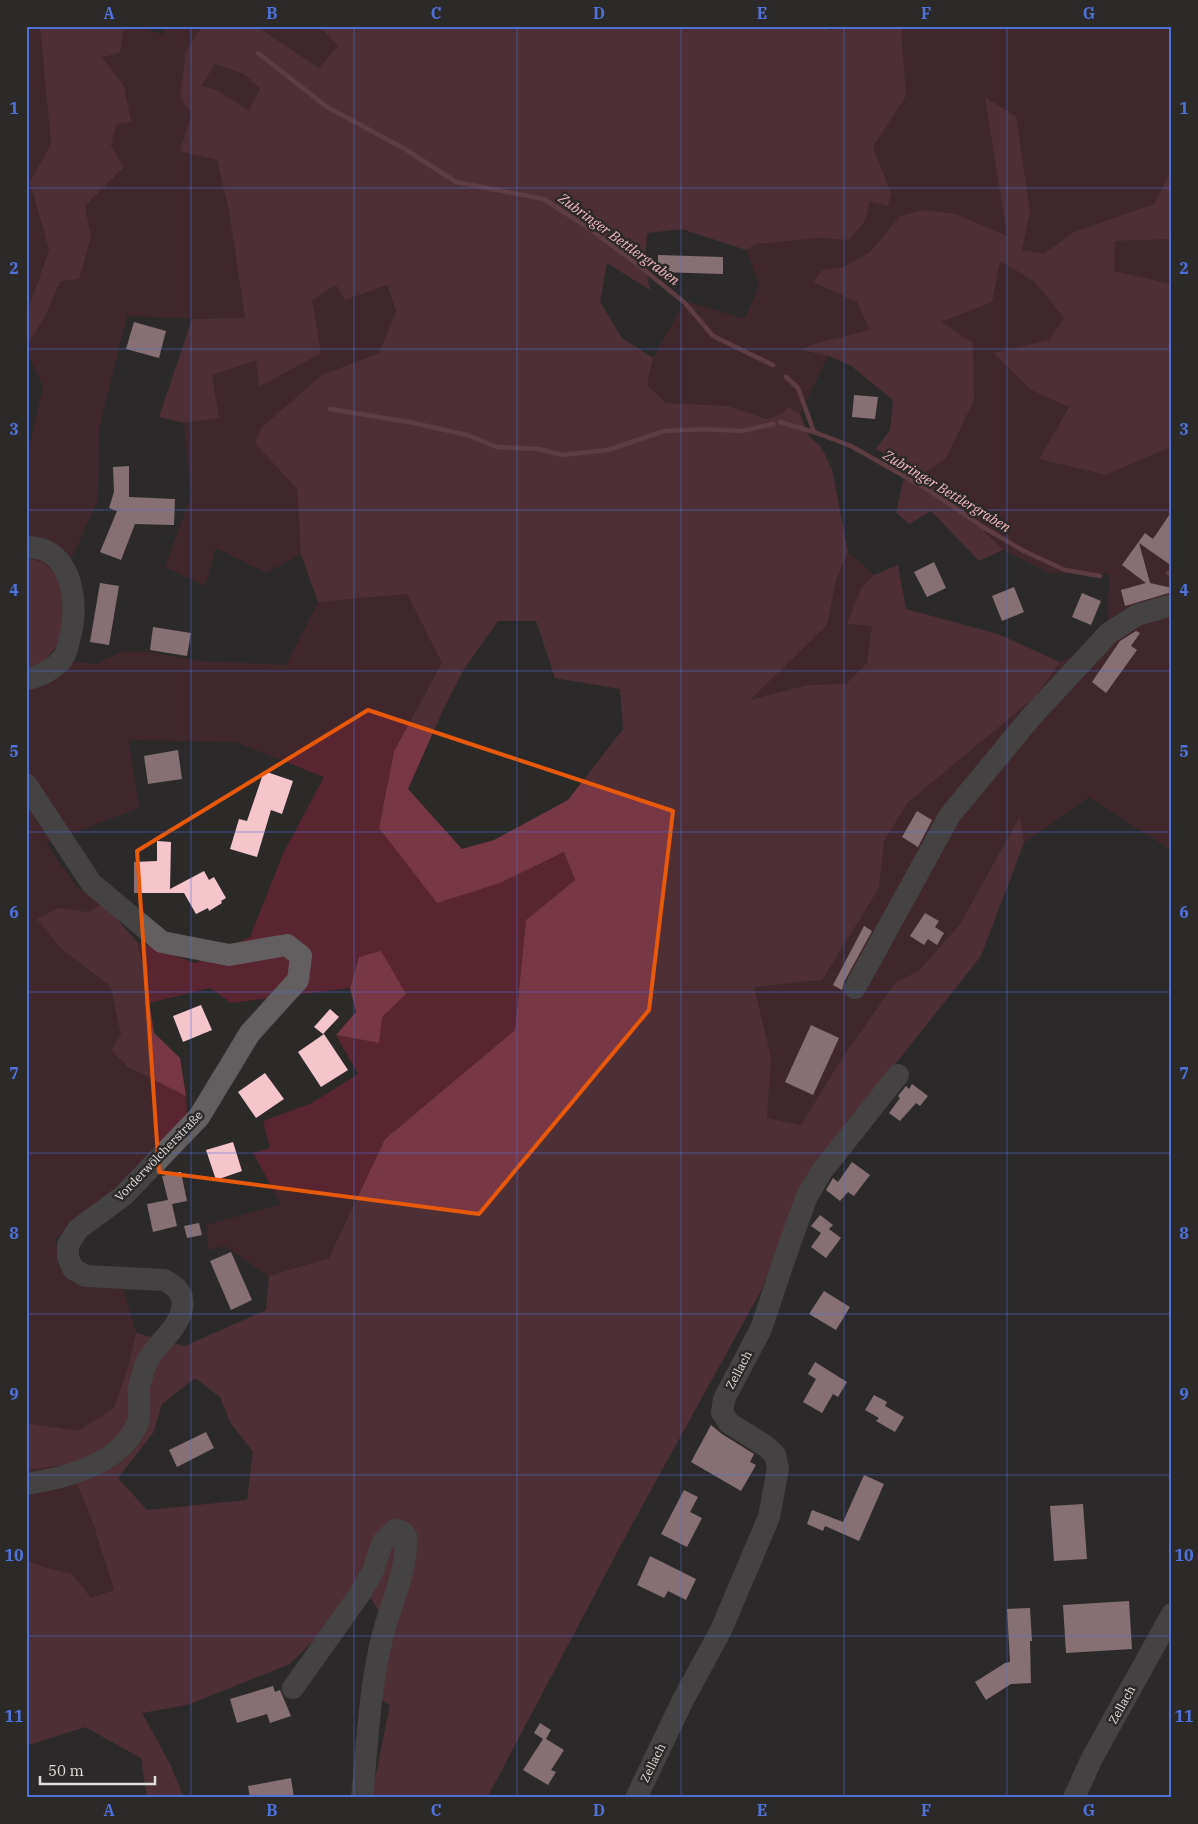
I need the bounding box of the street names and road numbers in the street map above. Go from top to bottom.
street label: Vorderwölcherstraße [112,1107,206,1204]
street label: Zellach [722,1347,755,1392]
street label: Zellach [1105,1683,1138,1727]
street label: Zellach [637,1740,669,1785]

